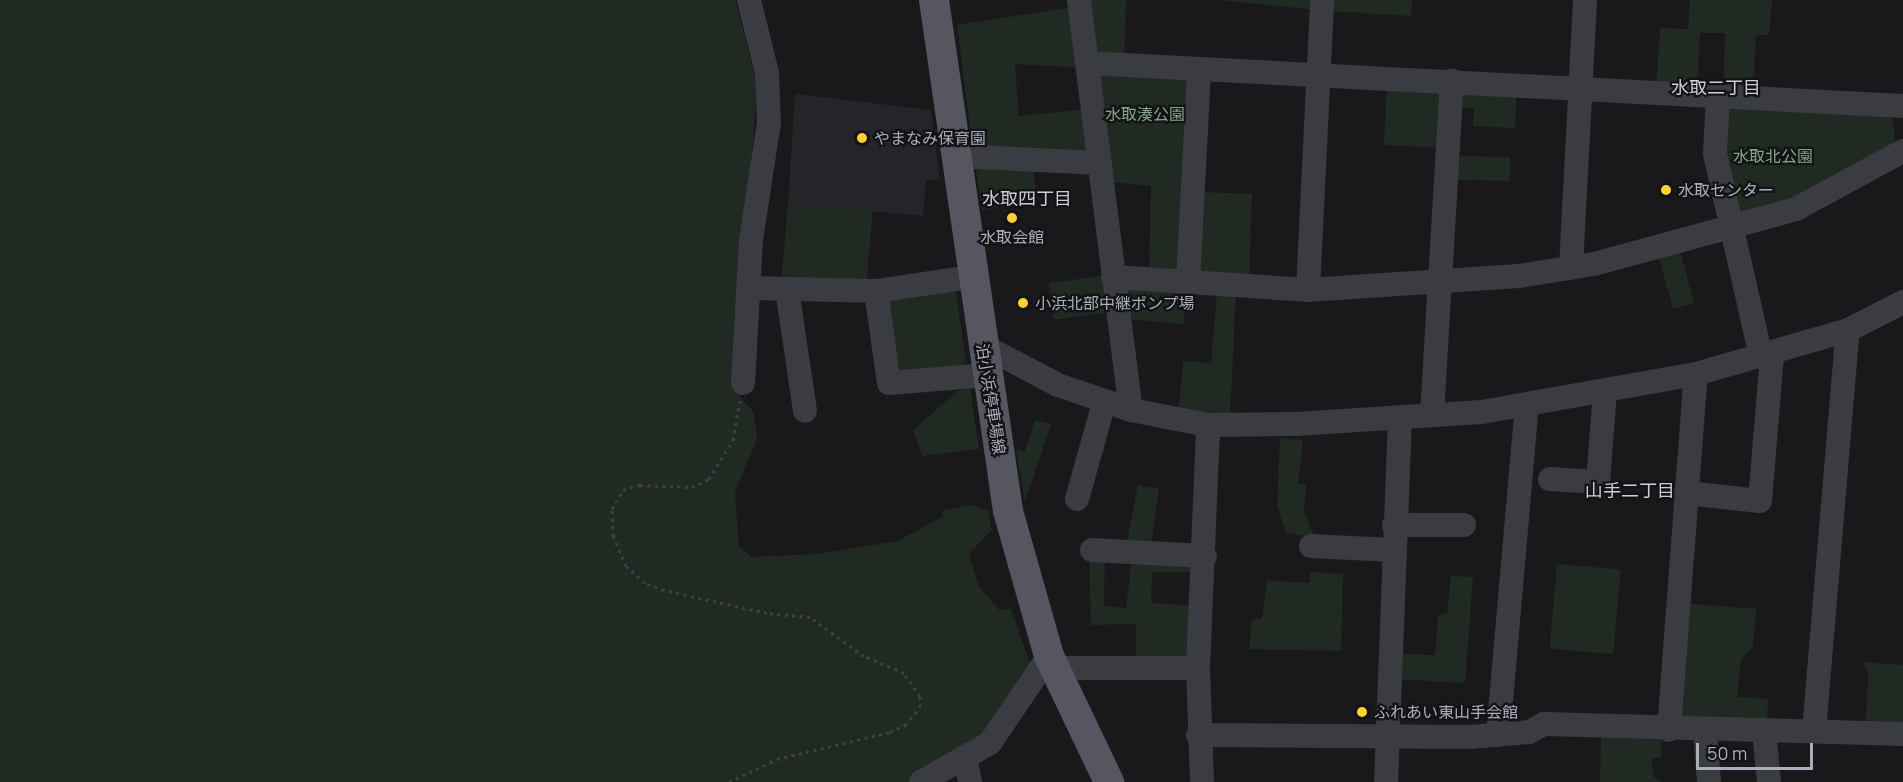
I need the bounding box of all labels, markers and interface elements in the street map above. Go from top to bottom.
district label: 水取二丁目 [1671,76,1761,98]
park label: 水取湊公園 [1105,104,1185,124]
place label: やまなみ保育園 [874,128,986,148]
marker: やまなみ保育園 [855,131,869,145]
park label: 水取北公園 [1733,146,1813,166]
place label: 水取センター [1678,180,1774,200]
marker: 水取センター [1659,183,1673,197]
district label: 水取四丁目 [982,187,1072,209]
marker: 水取会館 [1005,211,1019,225]
place label: 水取会館 [980,227,1044,247]
place label: 小浜北部中継ポンプ場 [1035,293,1195,313]
marker: 小浜北部中継ポンプ場 [1016,296,1030,310]
street label: 泊小浜停車場線 [973,342,1009,456]
district label: 山手二丁目 [1585,479,1675,501]
place label: ふれあい東山手会館 [1374,702,1518,722]
marker: ふれあい東山手会館 [1355,705,1369,719]
scale bar [1699,731,1816,769]
text: 50 m [1707,741,1747,765]

